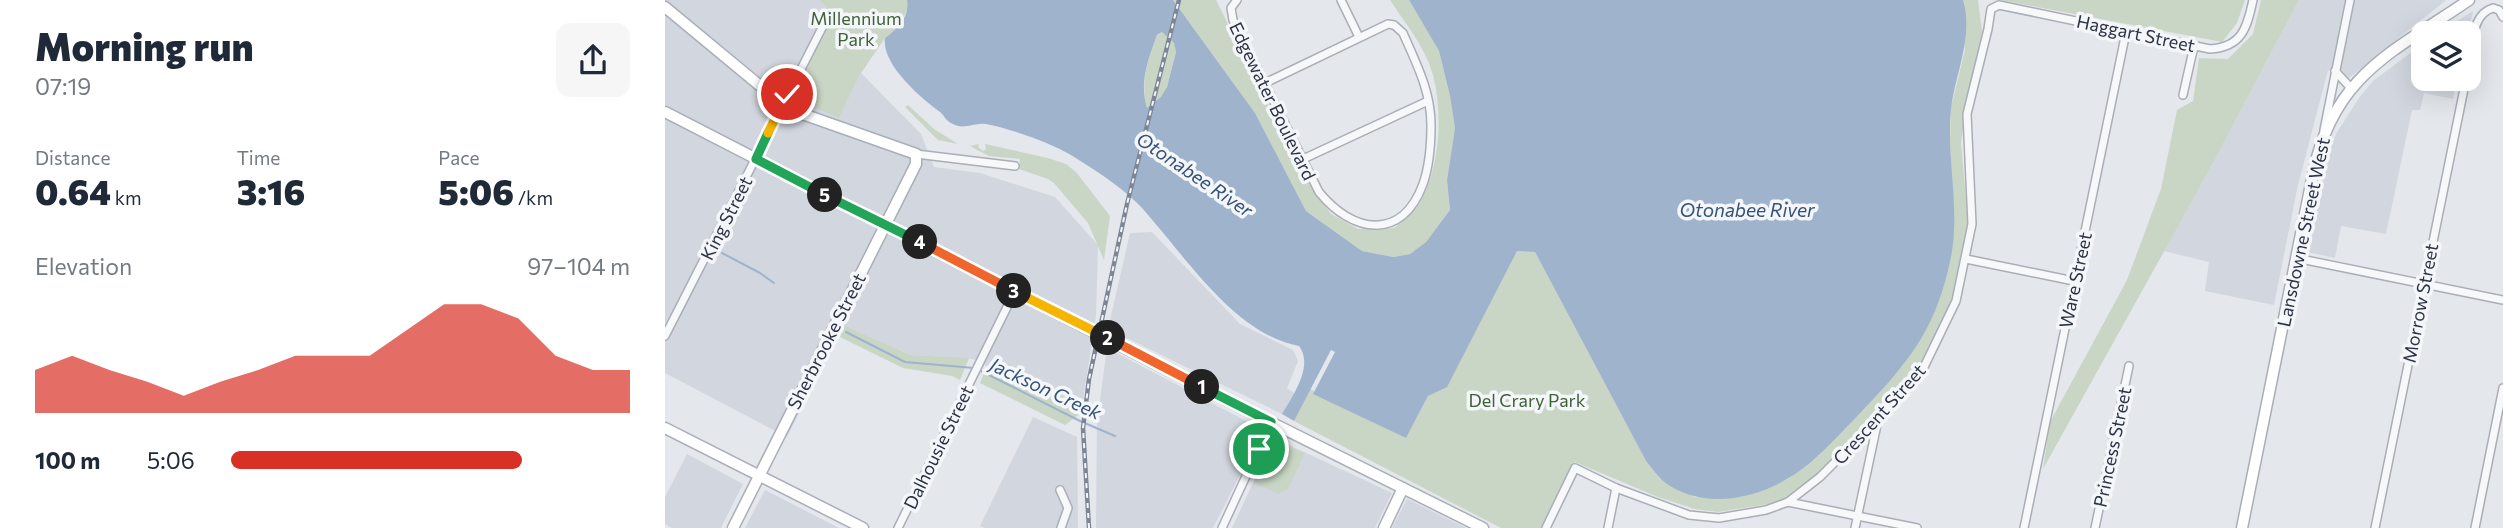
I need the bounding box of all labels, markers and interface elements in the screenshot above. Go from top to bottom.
park label: Millennium Park [810,7,902,50]
street label: Haggart Street [2075,10,2197,56]
street label: Edgewater Boulevard [1225,18,1321,184]
map controls [2411,21,2481,91]
button: layers [2411,21,2481,91]
text: Morning run [35,22,254,69]
button: share [556,23,630,97]
pin [757,64,817,124]
text: 07:19 [35,72,91,100]
icon: check [768,75,806,113]
water label: Otonabee River [1133,127,1259,222]
street label: Lansdowne Street West [2272,135,2334,329]
text: Distance [35,146,111,169]
text: Time [237,146,280,169]
text: Pace [438,146,480,169]
text: 0.64 [35,169,111,212]
text: 3:16 [237,169,305,212]
text: 5:06 [438,169,514,212]
street label: King Street [696,172,756,264]
pin: 5 [807,178,843,212]
text: 5 [819,183,830,206]
text: km [111,186,142,209]
text: /km [514,186,553,209]
water label: Otonabee River [1679,198,1816,221]
pin: 4 [903,224,937,260]
text: 4 [914,230,925,253]
street label: Ware Street [2054,230,2096,330]
street label: Morrow Street [2398,241,2442,365]
text: Elevation [35,252,132,280]
text: 97–104 m [527,252,630,280]
street label: Sherbrooke Street [782,269,870,413]
pin: 3 [997,274,1031,308]
text: 3 [1008,279,1019,302]
pin: 2 [1091,320,1125,356]
text: 2 [1102,326,1113,349]
water label: Jackson Creek [985,351,1106,424]
street label: Crescent Street [1828,359,1930,469]
pin: 1 [1185,370,1219,404]
text: 1 [1197,375,1206,398]
street label: Dalhousie Street [899,382,977,512]
street label: Princess Street [2089,385,2135,509]
park label: Del Crary Park [1468,389,1586,411]
pin [1229,419,1289,479]
icon: arrive [1240,430,1278,468]
text: 100 m [35,446,100,474]
text: 5:06 [147,446,195,474]

